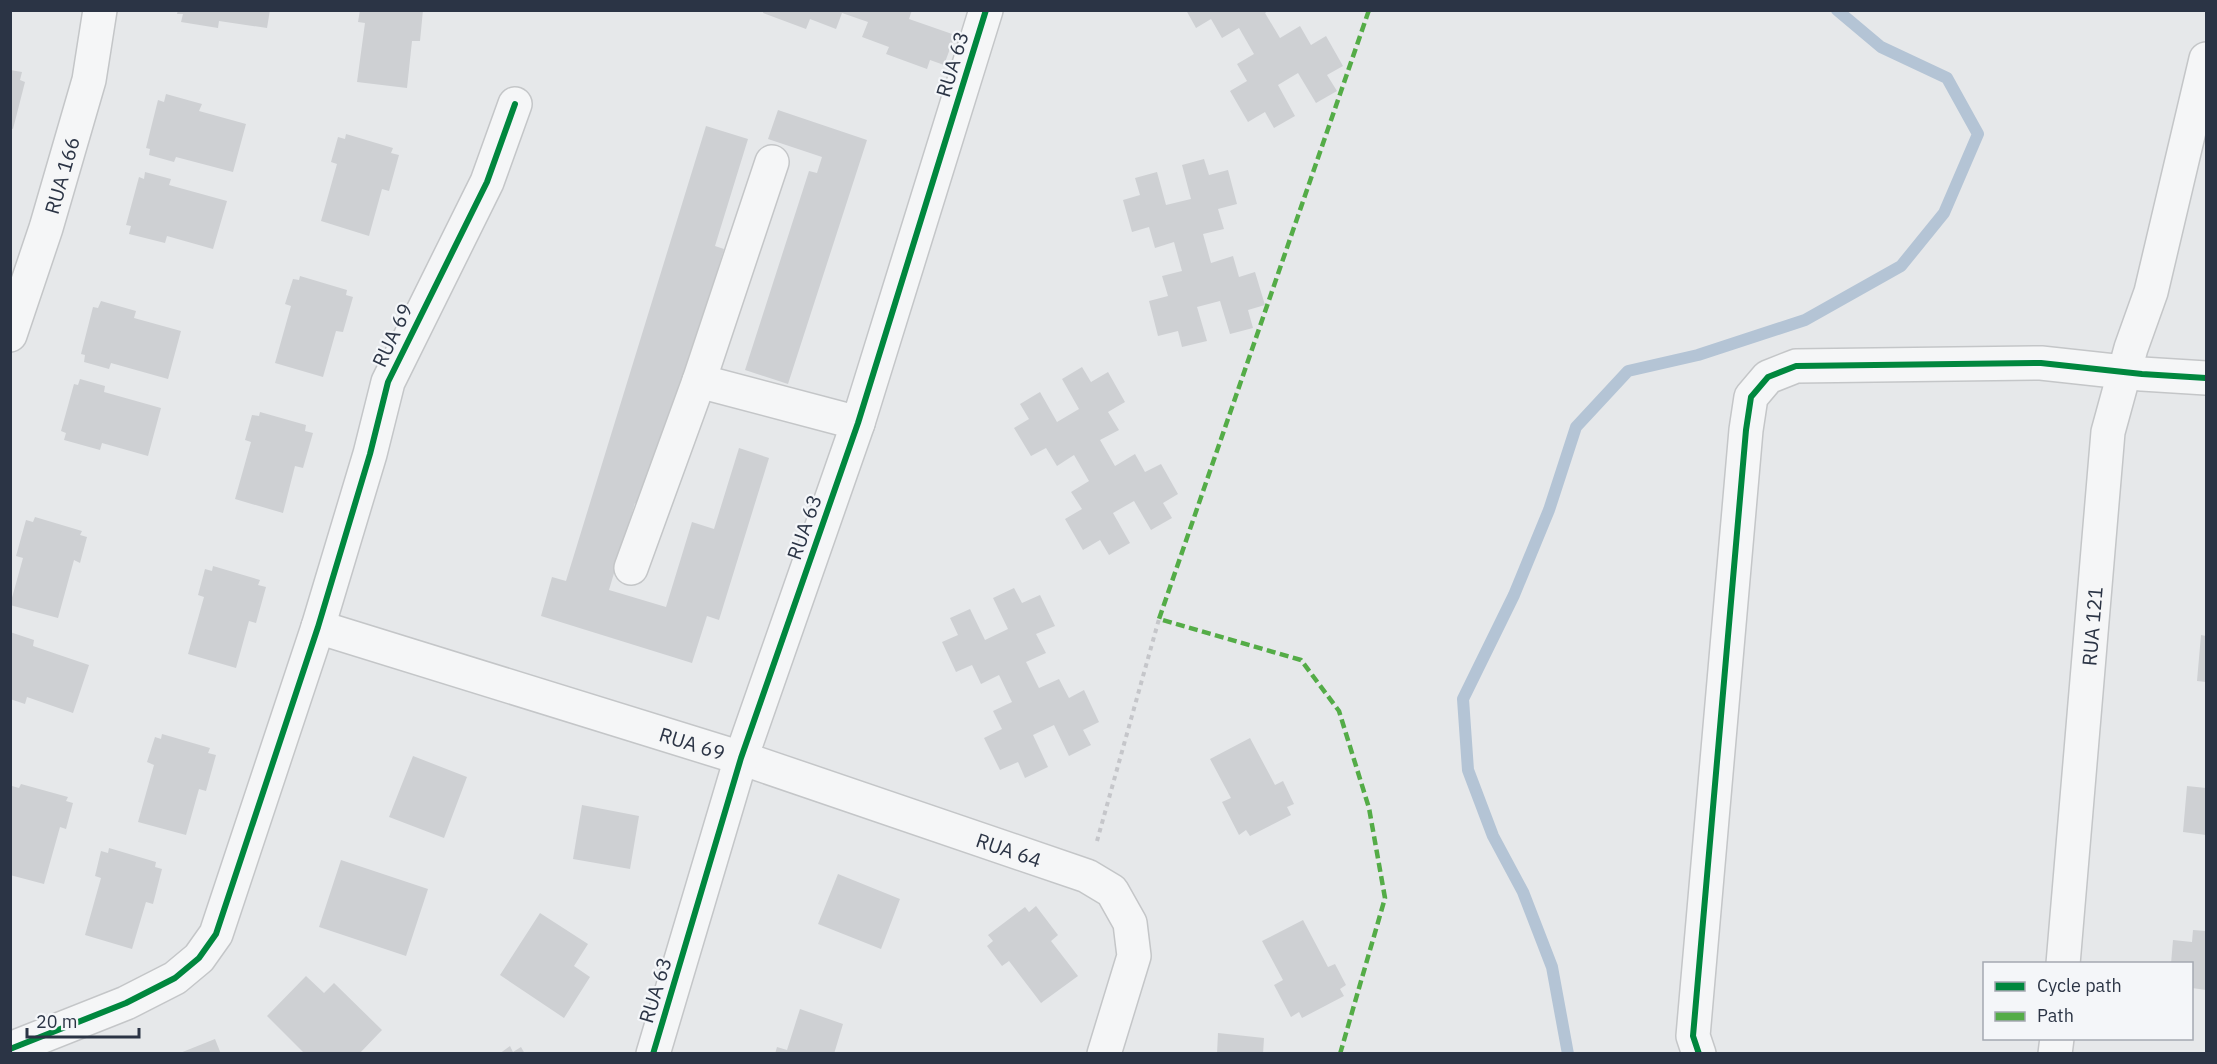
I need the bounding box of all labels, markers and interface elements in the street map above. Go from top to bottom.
street label: RUA 63 [929,28,975,100]
street label: RUA 166 [37,133,85,217]
street label: RUA 69 [366,299,418,371]
street label: RUA 63 [780,491,828,563]
street label: RUA 121 [2075,585,2108,667]
street label: RUA 69 [656,720,729,766]
street label: RUA 64 [973,826,1045,873]
street label: RUA 63 [632,954,678,1026]
legend [1983,962,2193,1040]
text: Cycle path [2037,974,2122,997]
scale bar [27,1001,140,1039]
text: Path [2037,1004,2074,1027]
text: 20 m [36,1010,78,1033]

